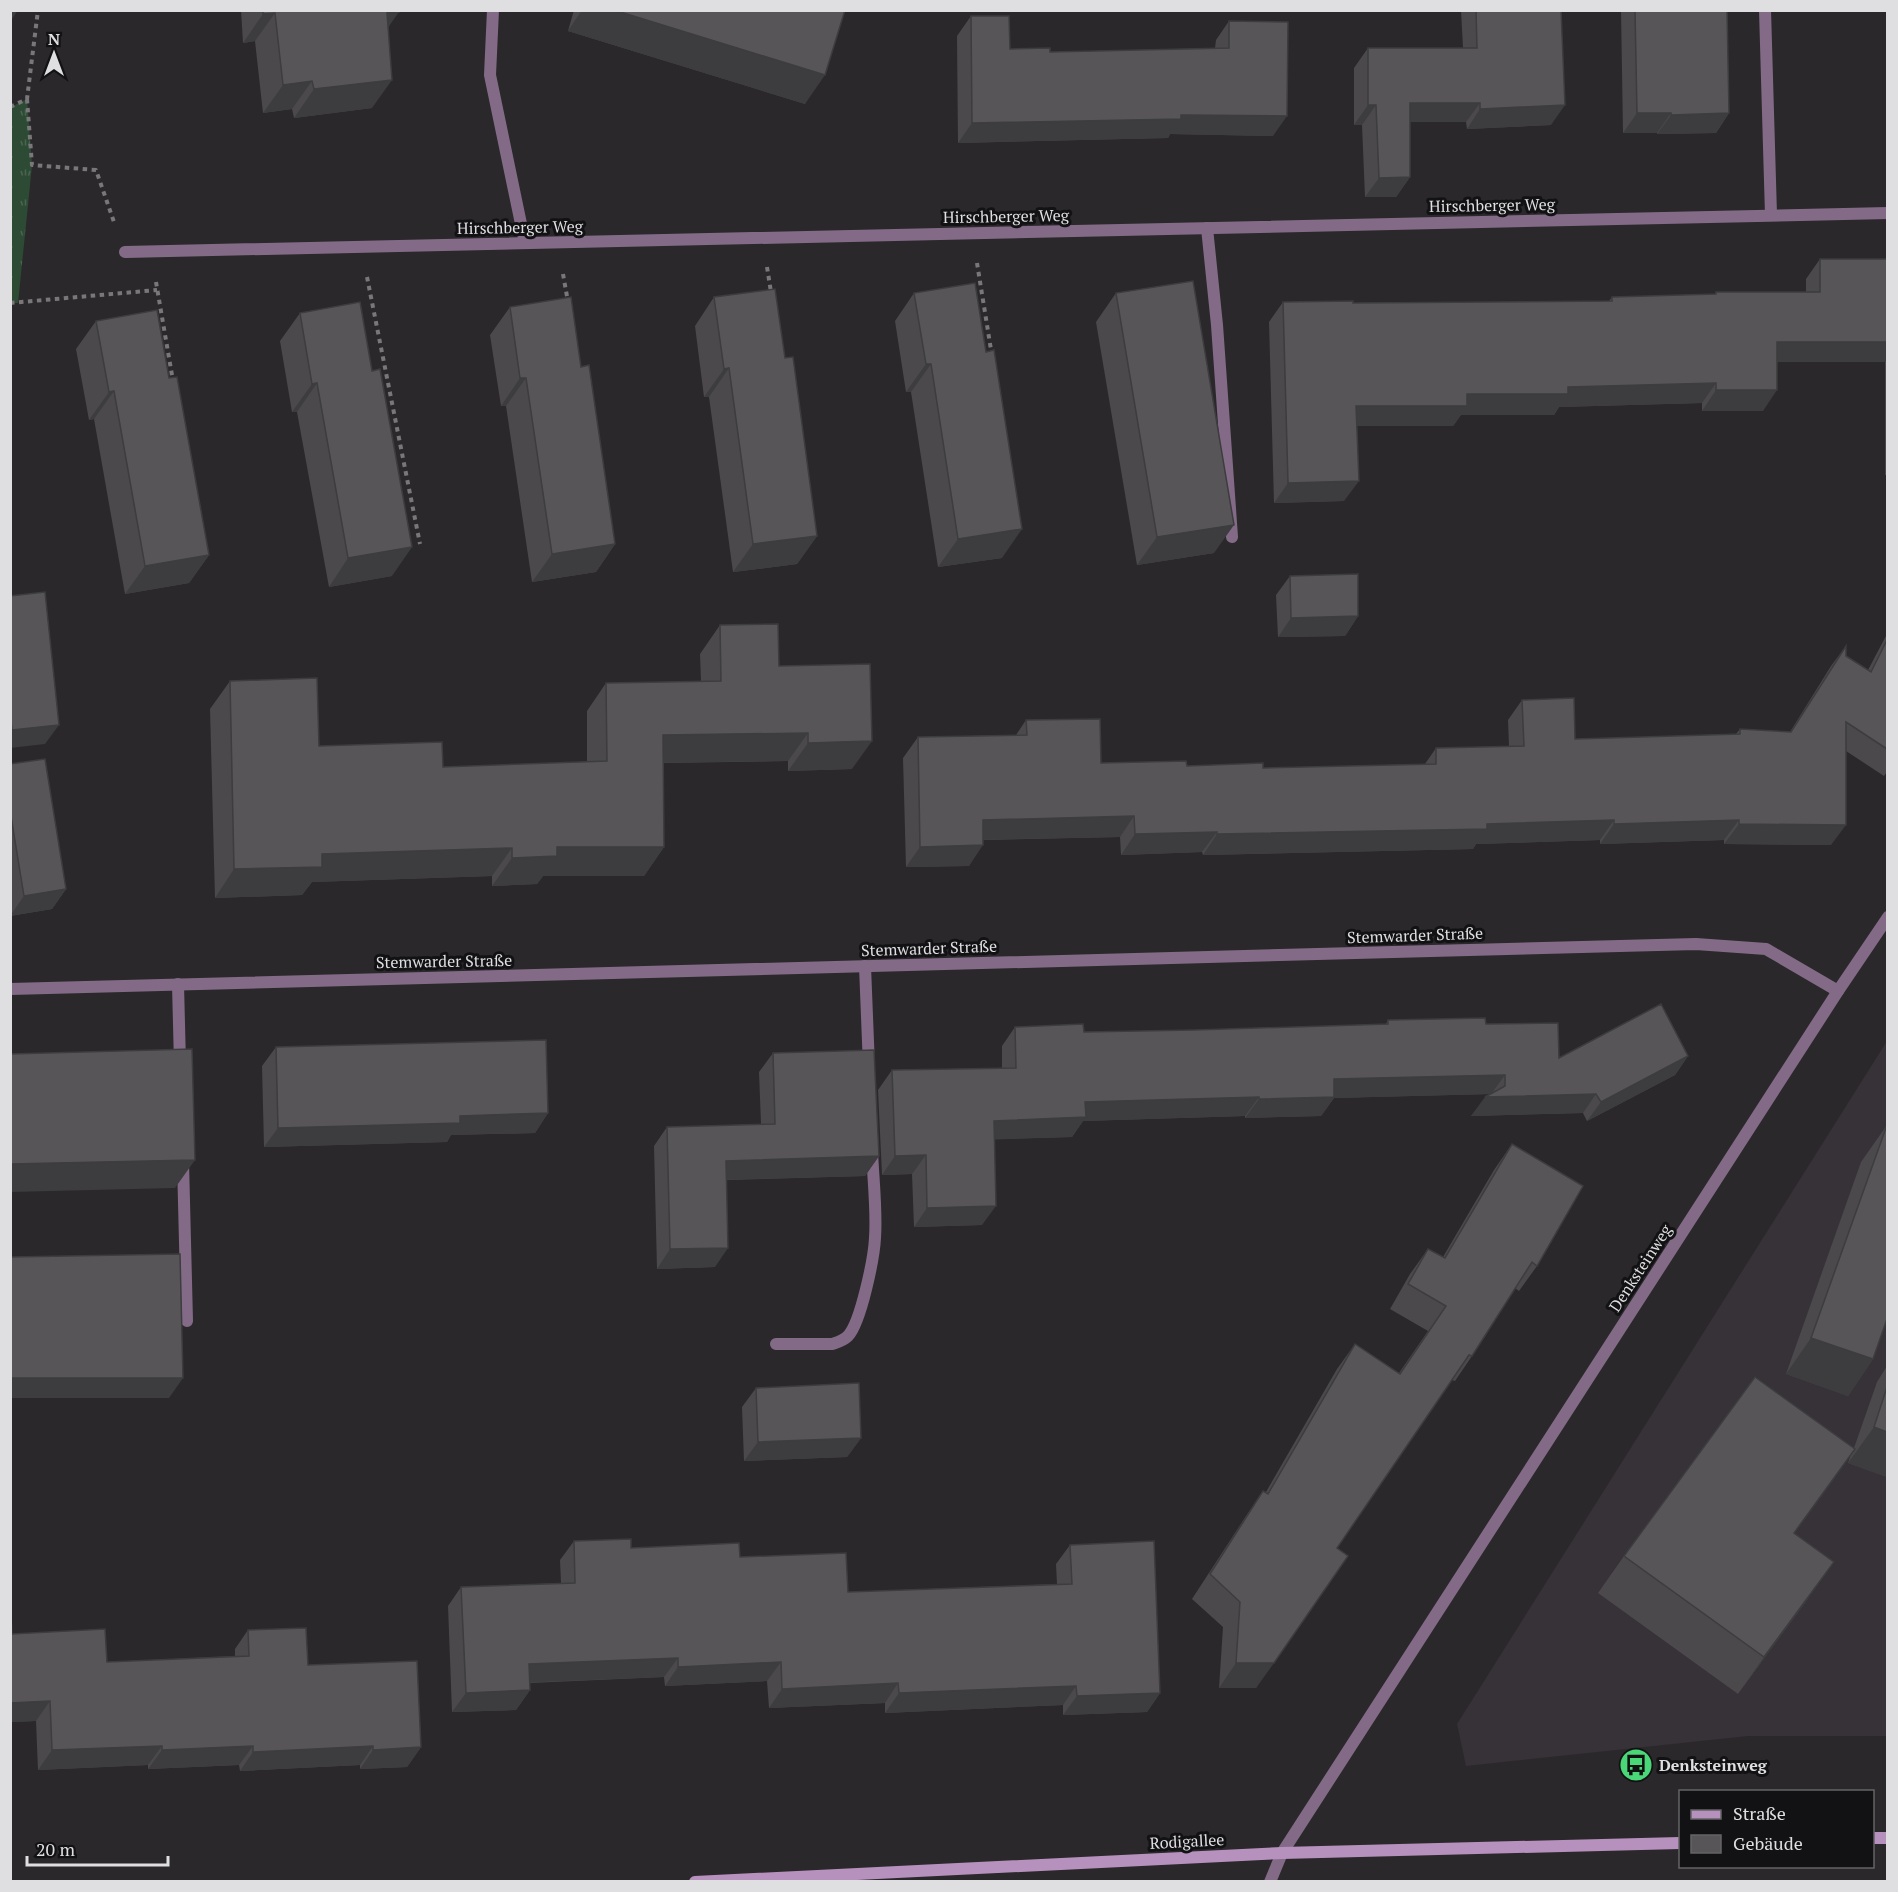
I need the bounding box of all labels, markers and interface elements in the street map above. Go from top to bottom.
north arrow [24,24,84,84]
text: N [48,28,60,50]
street label: Hirschberger Weg [1429,193,1556,217]
street label: Hirschberger Weg [943,204,1070,228]
street label: Hirschberger Weg [457,215,584,239]
street label: Stemwarder Straße [1347,922,1483,948]
street label: Stemwarder Straße [861,935,997,961]
street label: Stemwarder Straße [376,949,512,973]
street label: Denksteinweg [1603,1219,1677,1316]
bus stop icon: Denksteinweg [1618,1747,1654,1783]
place label: Denksteinweg [1659,1754,1768,1776]
legend [1679,1790,1874,1868]
text: Straße [1733,1801,1786,1825]
street label: Rodigallee [1149,1828,1225,1854]
scale bar [27,1829,168,1867]
text: Gebäude [1733,1831,1803,1855]
text: 20 m [36,1837,76,1861]

